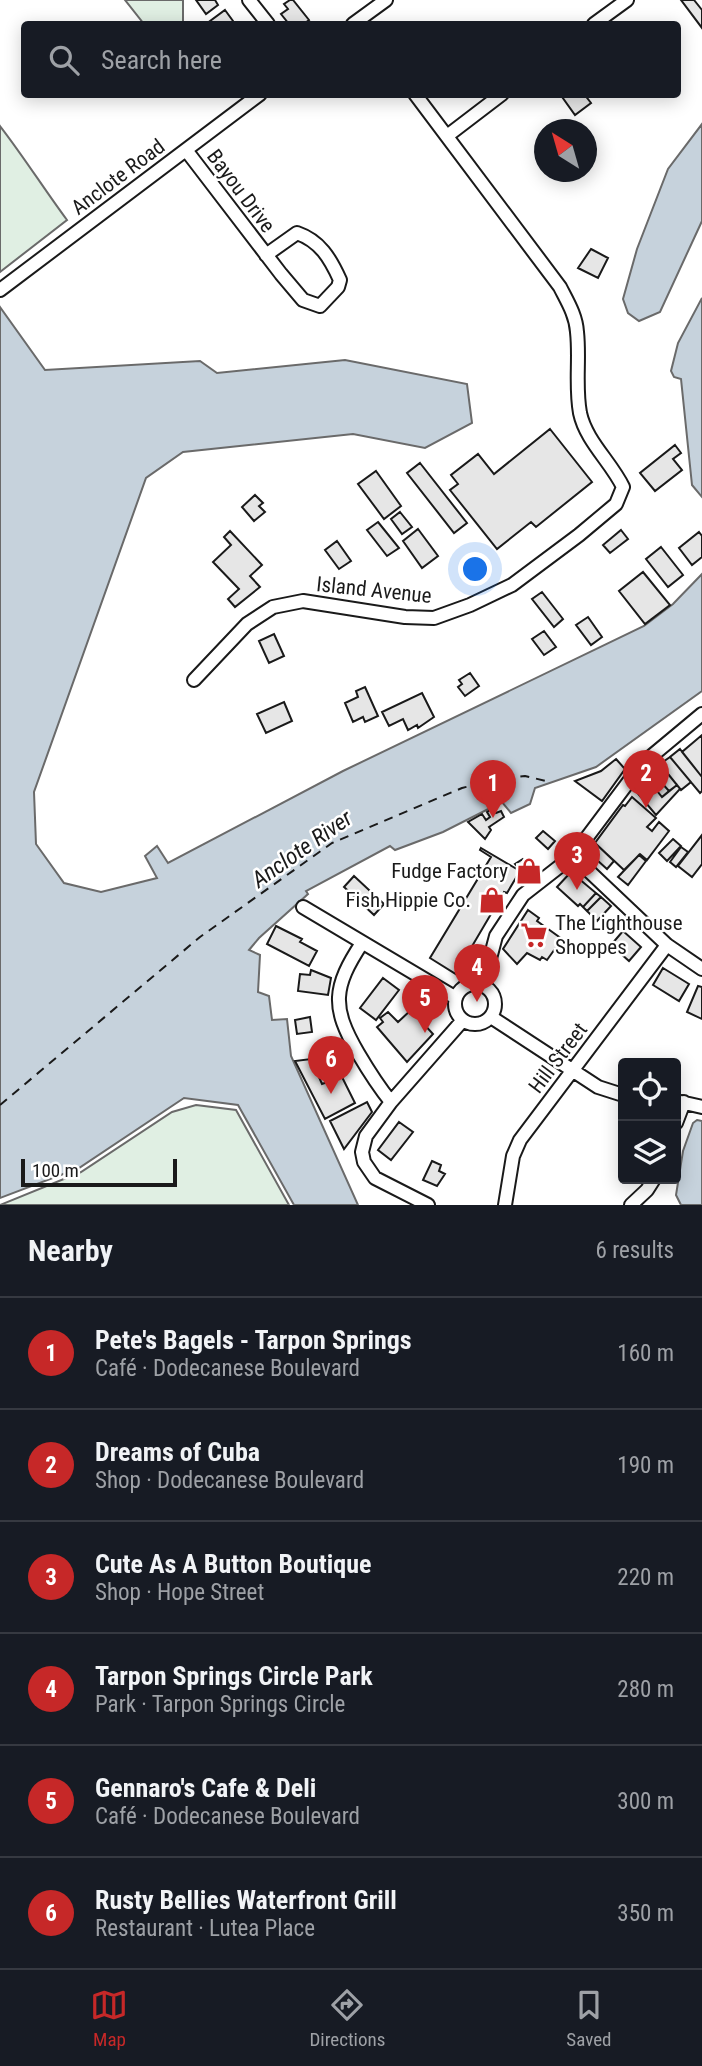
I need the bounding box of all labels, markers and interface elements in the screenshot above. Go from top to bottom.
search box [21,21,681,98]
icon: search [45,41,83,79]
text: Search here [101,45,222,75]
north arrow [534,119,597,182]
street label: Anclote Road [67,134,169,220]
street label: Bayou Drive [202,145,280,237]
your location [458,552,492,586]
street label: Island Avenue [315,572,433,608]
pin: 2 [623,750,669,808]
pin: 1 [470,760,516,818]
water label: Anclote River [246,804,358,894]
pin: 3 [554,832,600,890]
shop icon: Fudge Factory [514,856,544,886]
place label: Fudge Factory [391,859,508,883]
shop icon: Fish Hippie Co. [477,885,507,915]
place label: Fish Hippie Co. [346,888,471,912]
place label: The Lighthouse Shoppes [555,911,683,959]
supermarket icon: The Lighthouse Shoppes [519,920,549,950]
pin: 4 [454,944,500,1002]
pin: 5 [402,975,448,1033]
street label: Hill Street [524,1018,592,1098]
pin: 6 [308,1036,354,1094]
map controls [618,1058,681,1184]
button: locate [618,1058,681,1121]
button: layers [618,1121,681,1184]
scale bar [21,1156,177,1188]
text: 100 m [32,1159,79,1182]
text: Nearby [28,1233,113,1268]
text: 6 results [596,1237,674,1264]
text: Pete's Bagels - Tarpon Springs [95,1325,412,1355]
text: 1 [45,1340,57,1367]
text: 160 m [617,1340,674,1367]
text: Café · Dodecanese Boulevard [95,1355,360,1382]
text: Dreams of Cuba [95,1437,260,1467]
text: 2 [45,1452,57,1479]
text: 190 m [617,1452,674,1479]
text: Shop · Dodecanese Boulevard [95,1467,364,1494]
text: Cute As A Button Boutique [95,1549,372,1579]
text: 3 [45,1564,57,1591]
text: 220 m [617,1564,674,1591]
text: Shop · Hope Street [95,1579,264,1606]
text: Tarpon Springs Circle Park [95,1661,373,1691]
text: 4 [45,1676,57,1703]
text: 280 m [617,1676,674,1703]
text: Park · Tarpon Springs Circle [95,1691,345,1718]
text: Gennaro's Cafe & Deli [95,1773,316,1803]
text: 5 [45,1788,57,1815]
text: 300 m [617,1788,674,1815]
text: Café · Dodecanese Boulevard [95,1803,360,1830]
text: Rusty Bellies Waterfront Grill [95,1885,397,1915]
text: 6 [45,1900,57,1927]
text: 350 m [617,1900,674,1927]
text: Restaurant · Lutea Place [95,1915,315,1942]
tab: Map [90,1986,128,2051]
tab: Directions [309,1986,385,2051]
tab: Saved [566,1986,612,2051]

